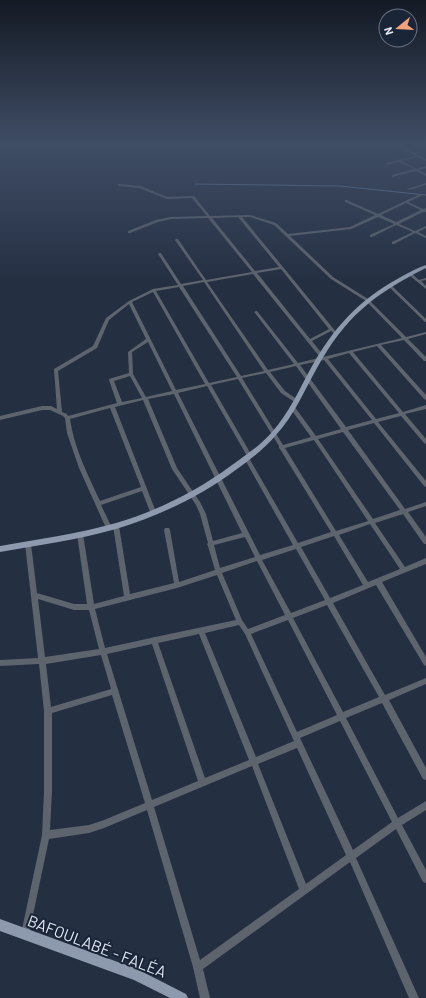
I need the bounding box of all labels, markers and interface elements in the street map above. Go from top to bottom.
north arrow [378,8,418,48]
text: N [381,26,395,37]
street label: BAFOULABÉ - FALÉA [25,910,170,981]

